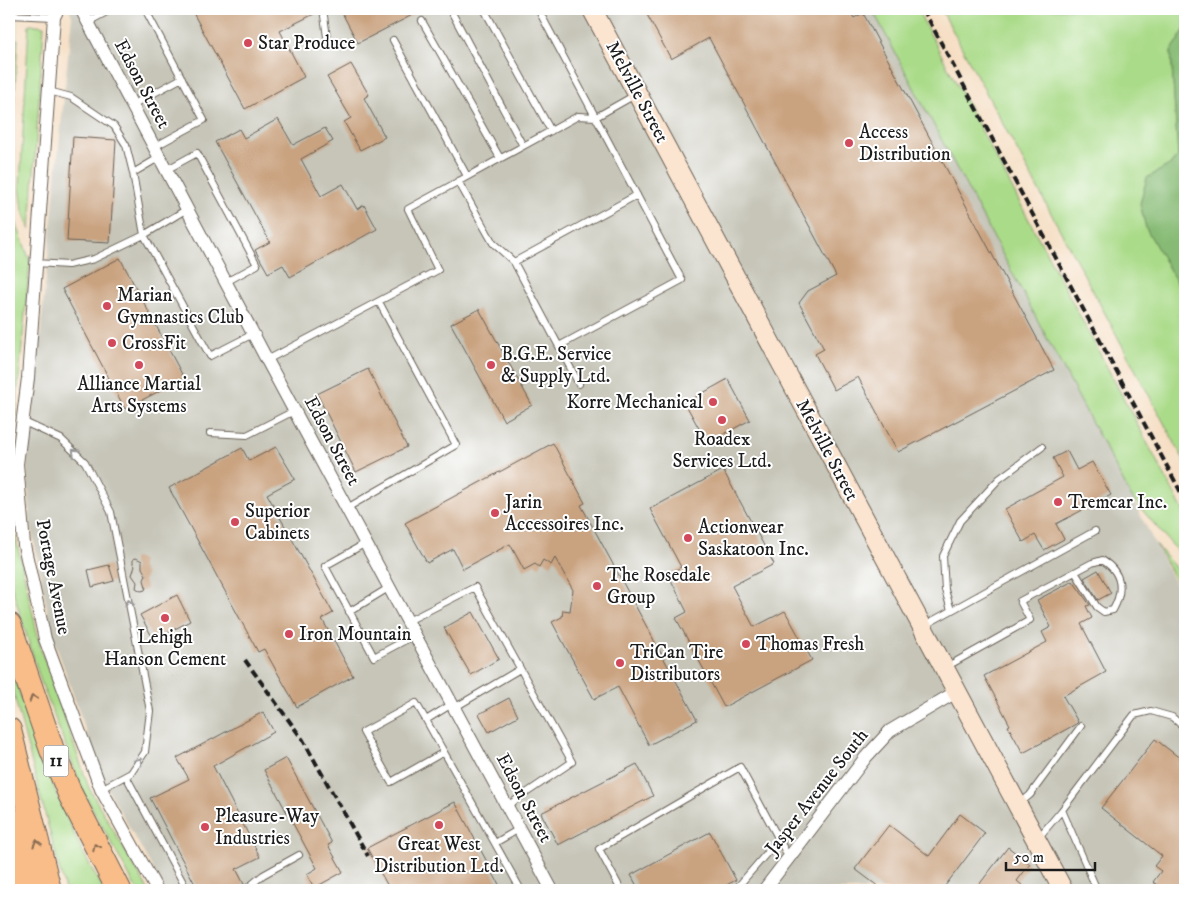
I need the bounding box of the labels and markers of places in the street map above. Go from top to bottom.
place label: Star Produce [258,32,355,55]
marker: Star Produce [242,37,254,49]
place label: Access Distribution [859,121,951,166]
marker: Access Distribution [843,137,855,149]
place label: Marian Gymnastics Club [117,284,244,329]
marker: Marian Gymnastics Club [101,300,113,312]
place label: CrossFit [122,332,186,355]
marker: CrossFit [106,337,118,349]
place label: B.G.E. Service & Supply Ltd. [501,343,612,388]
marker: Alliance Martial Arts Systems [133,359,145,371]
marker: B.G.E. Service & Supply Ltd. [485,359,497,371]
place label: Alliance Martial Arts Systems [77,373,201,418]
place label: Korre Mechanical [567,391,703,414]
marker: Korre Mechanical [707,396,719,408]
marker: Roadex Services Ltd. [716,414,728,426]
place label: Roadex Services Ltd. [673,428,771,473]
place label: Jarin Accessoires Inc. [503,491,624,536]
place label: Tremcar Inc. [1068,491,1167,514]
marker: Tremcar Inc. [1052,496,1064,508]
place label: Superior Cabinets [245,500,310,545]
marker: Jarin Accessoires Inc. [489,507,501,519]
marker: Superior Cabinets [229,516,241,528]
place label: Actionwear Saskatoon Inc. [698,516,809,561]
marker: Actionwear Saskatoon Inc. [682,532,694,544]
place label: The Rosedale Group [607,564,710,609]
marker: The Rosedale Group [591,580,603,592]
marker: Lehigh Hanson Cement [159,612,171,624]
place label: Iron Mountain [299,623,412,646]
place label: Lehigh Hanson Cement [104,626,226,671]
marker: Iron Mountain [283,628,295,640]
place label: Thomas Fresh [756,633,864,656]
marker: Thomas Fresh [740,638,752,650]
place label: TriCan Tire Distributors [630,641,723,686]
marker: TriCan Tire Distributors [614,657,626,669]
place label: Pleasure-Way Industries [215,805,320,850]
marker: Great West Distribution Ltd. [433,819,445,831]
marker: Pleasure-Way Industries [199,821,211,833]
place label: Great West Distribution Ltd. [374,833,504,878]

